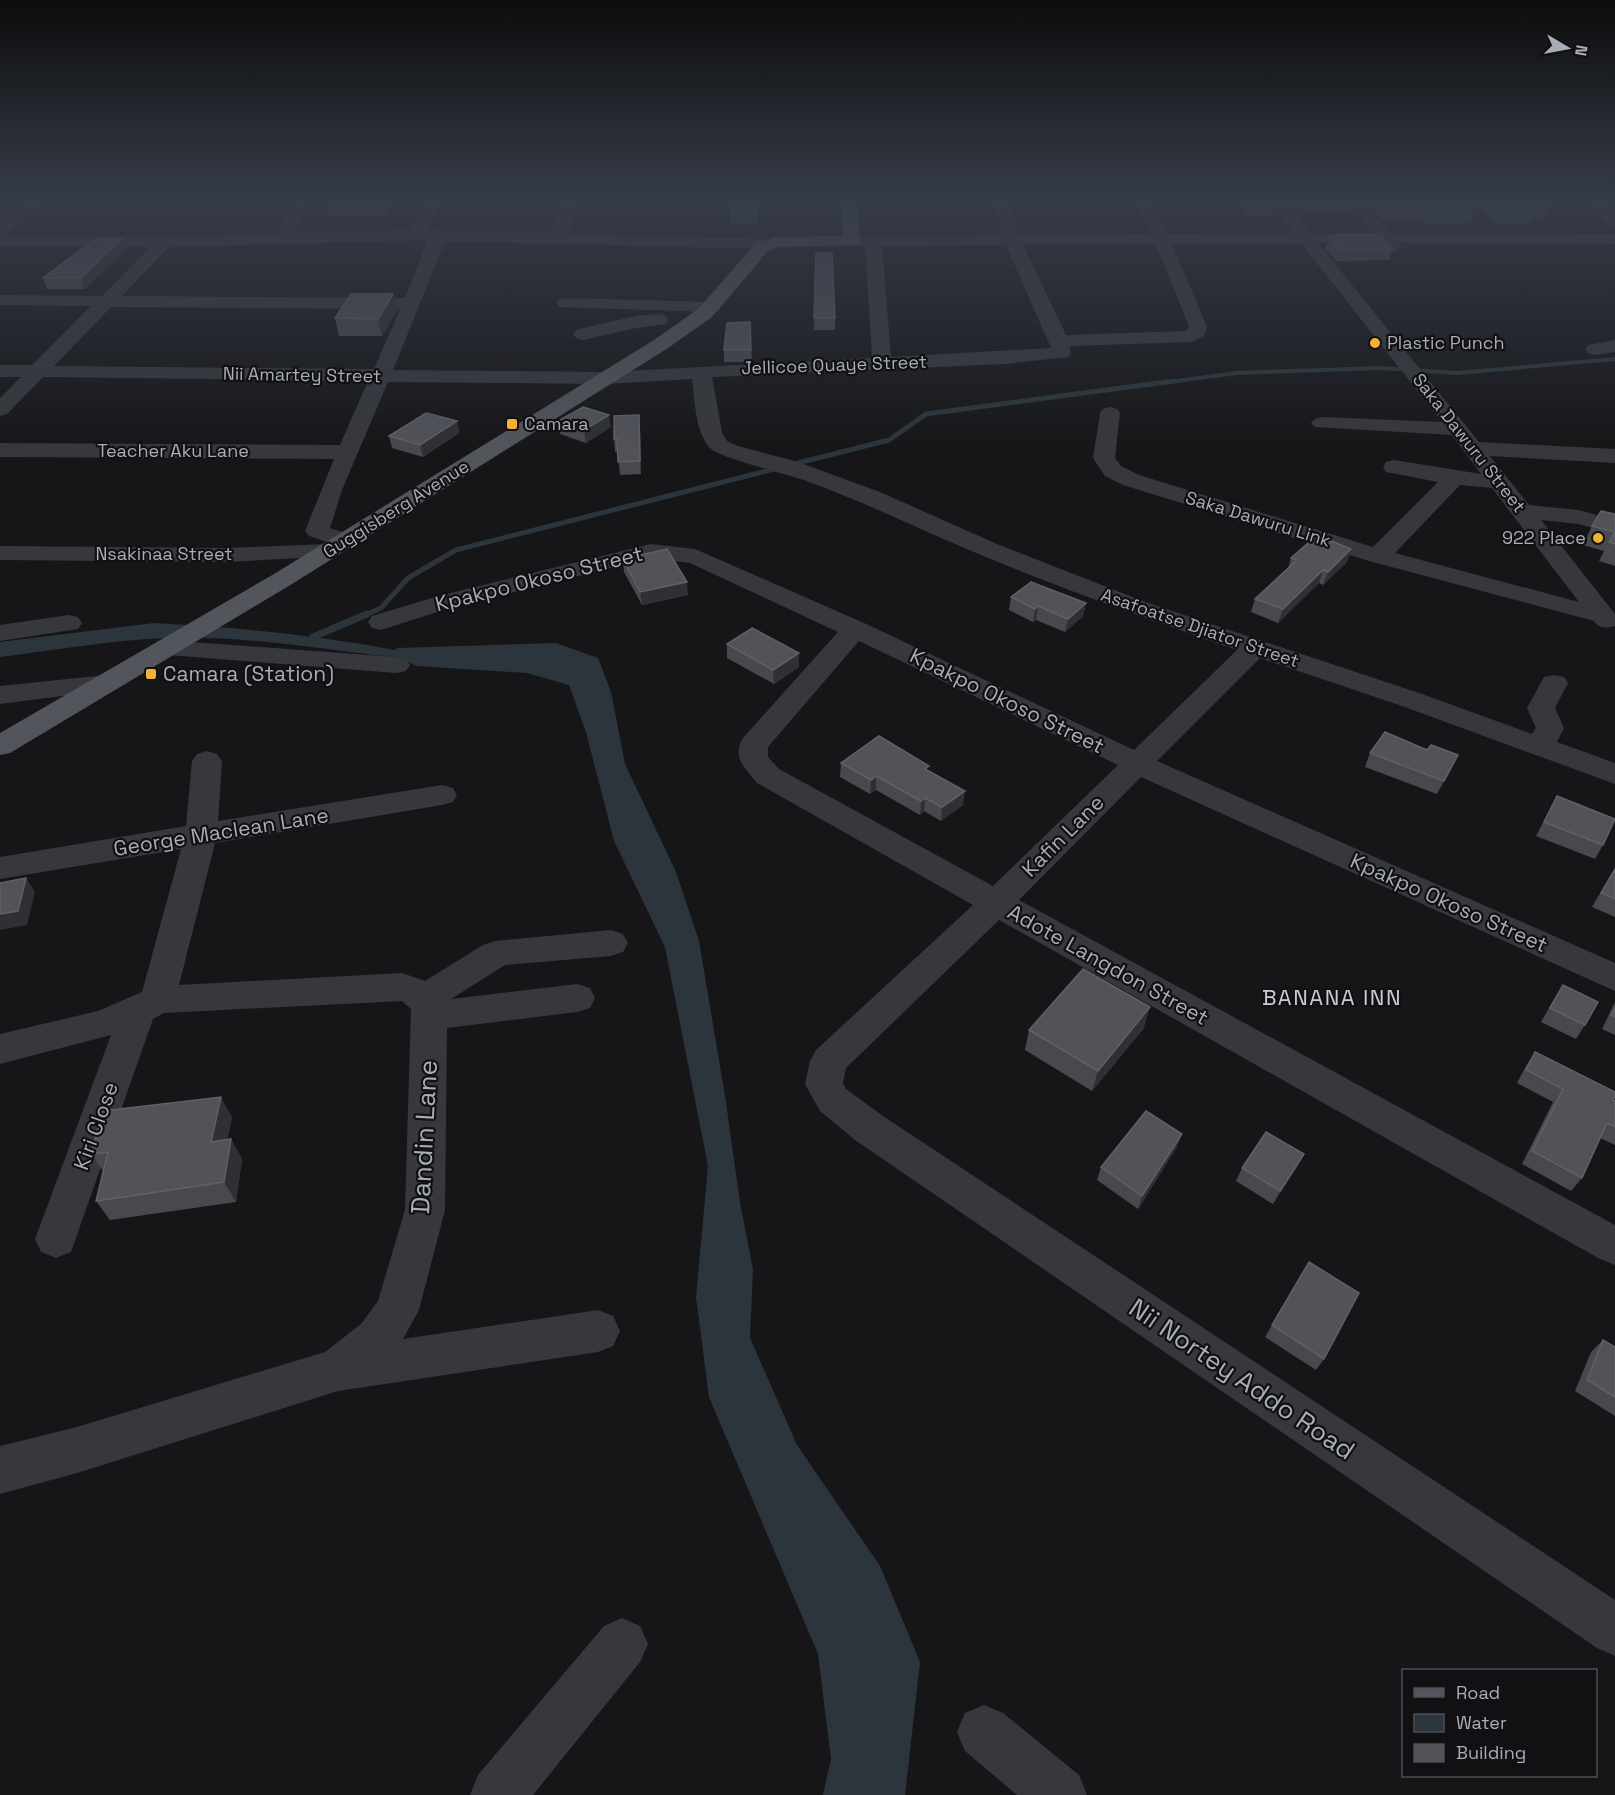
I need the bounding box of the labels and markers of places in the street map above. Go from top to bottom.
place label: Plastic Punch [1387,331,1505,354]
marker: Plastic Punch [1368,336,1382,350]
place label: Camara [524,412,589,435]
marker: Camara [505,417,519,431]
place label: 922 Place [1502,526,1586,549]
marker: 922 Place [1591,531,1605,545]
place label: Camara (Station) [163,660,334,687]
marker: Camara (Station) [144,667,158,681]

